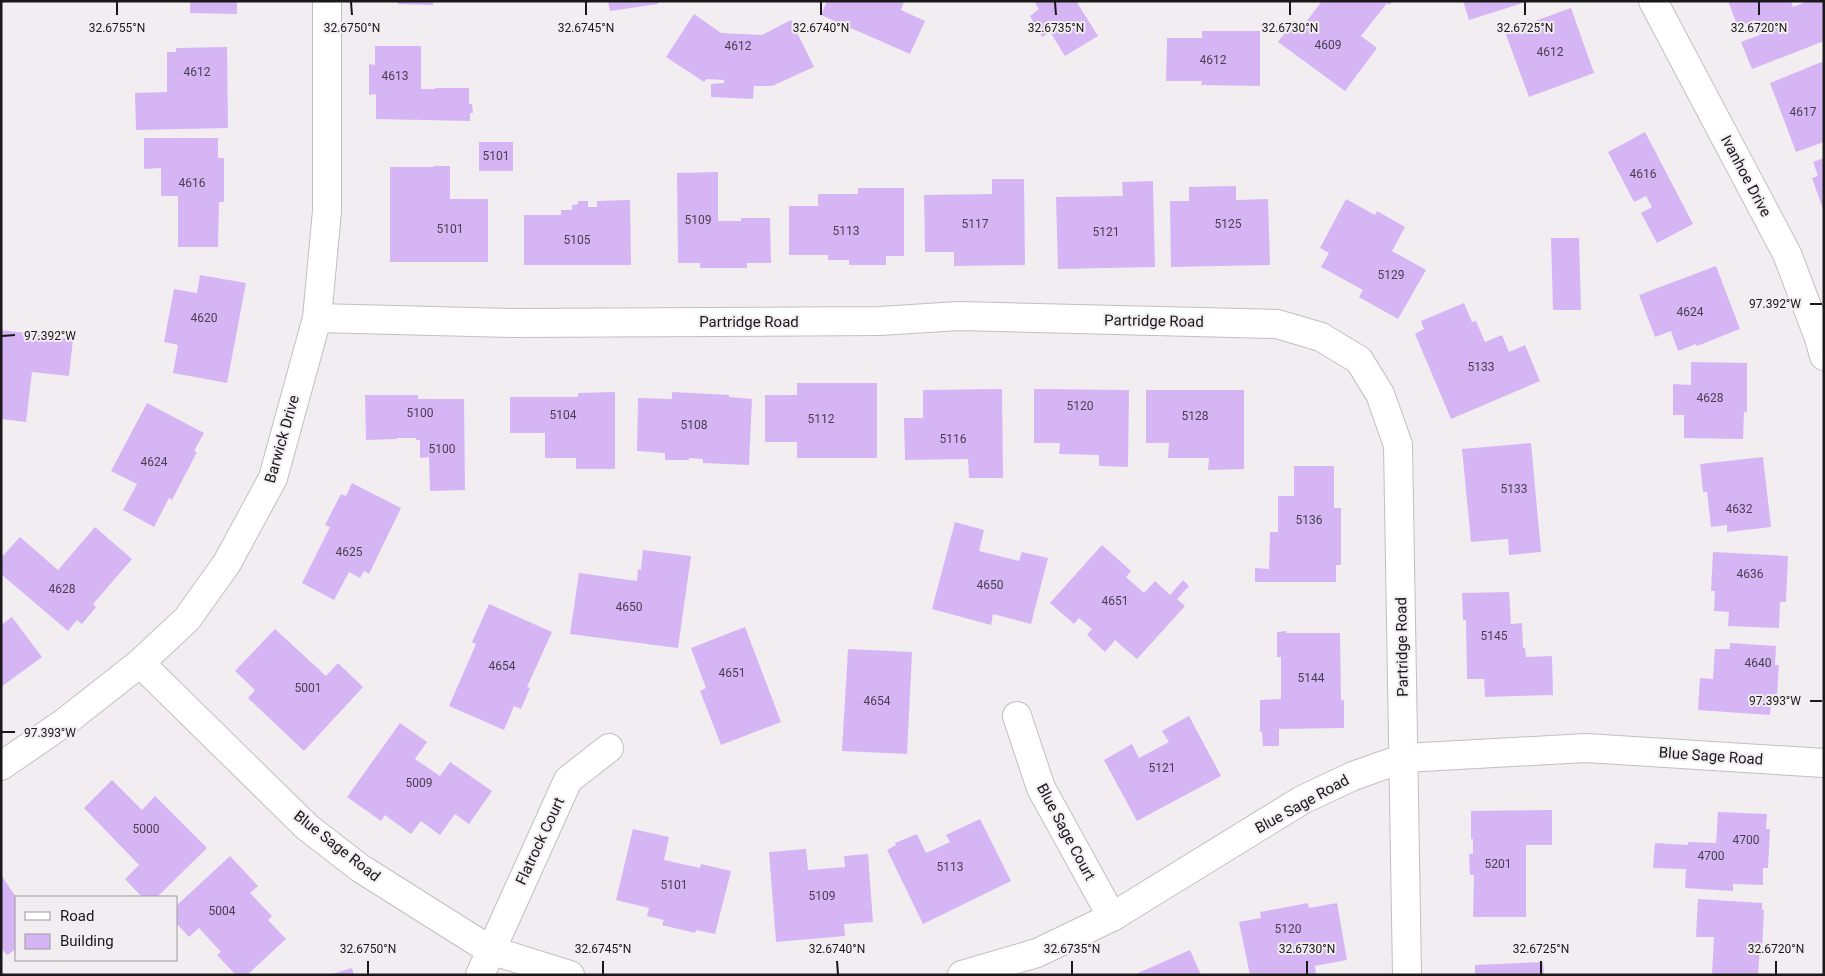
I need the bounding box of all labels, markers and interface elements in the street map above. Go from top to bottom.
text: 32.6755°N [89,21,145,35]
text: 32.6750°N [324,21,380,35]
text: 32.6745°N [558,21,614,35]
text: 32.6740°N [793,21,849,35]
text: 32.6735°N [1028,21,1084,35]
text: 32.6730°N [1262,21,1318,35]
text: 32.6725°N [1497,21,1553,35]
text: 32.6720°N [1731,21,1787,35]
house number: 4609 [1315,38,1341,52]
house number: 4612 [725,39,752,53]
house number: 4612 [1537,45,1564,59]
house number: 4612 [1200,53,1227,67]
house number: 4612 [184,65,211,79]
house number: 4613 [382,69,408,83]
house number: 4617 [1790,105,1817,119]
street label: Ivanhoe Drive [1717,132,1775,220]
house number: 5101 [483,149,509,163]
house number: 4616 [1630,167,1657,181]
house number: 4616 [179,176,206,190]
house number: 5109 [685,213,711,227]
house number: 5117 [962,217,989,231]
house number: 5125 [1215,217,1242,231]
house number: 5101 [437,222,463,236]
house number: 5113 [833,224,859,238]
house number: 5121 [1093,225,1119,239]
house number: 5105 [564,233,591,247]
house number: 5129 [1378,268,1404,282]
text: 97.392°W [1749,297,1801,311]
house number: 4624 [1677,305,1704,319]
house number: 4620 [191,311,218,325]
street label: Partridge Road [1104,311,1204,331]
street label: Partridge Road [699,313,799,331]
text: 97.392°W [24,329,76,343]
house number: 5133 [1468,360,1494,374]
house number: 4628 [1697,391,1724,405]
street label: Barwick Drive [261,393,303,485]
house number: 5120 [1067,399,1094,413]
house number: 5100 [407,406,434,420]
house number: 5104 [550,408,577,422]
house number: 5128 [1182,409,1209,423]
house number: 5112 [808,412,835,426]
house number: 5108 [681,418,708,432]
house number: 5116 [940,432,967,446]
house number: 5100 [429,442,456,456]
house number: 4624 [141,455,168,469]
house number: 5133 [1501,482,1527,496]
house number: 4632 [1726,502,1753,516]
house number: 5136 [1296,513,1323,527]
house number: 4625 [336,545,363,559]
house number: 4636 [1737,567,1764,581]
house number: 4650 [977,578,1004,592]
house number: 4628 [49,582,76,596]
house number: 4651 [1102,594,1128,608]
street label: Partridge Road [1392,597,1412,697]
house number: 4650 [616,600,643,614]
house number: 5145 [1481,629,1508,643]
house number: 4640 [1745,656,1772,670]
house number: 4654 [489,659,516,673]
house number: 4651 [719,666,745,680]
house number: 5144 [1298,671,1325,685]
house number: 5001 [295,681,321,695]
house number: 4654 [864,694,891,708]
text: 97.393°W [1749,694,1801,708]
text: 97.393°W [24,726,76,740]
street label: Blue Sage Road [1658,743,1764,769]
house number: 5121 [1149,761,1175,775]
street label: Blue Sage Road [1252,771,1352,837]
house number: 5009 [406,776,432,790]
street label: Blue Sage Court [1033,781,1099,884]
street label: Flatrock Court [512,794,568,888]
street label: Blue Sage Road [290,807,384,885]
house number: 5000 [133,822,160,836]
house number: 4700 [1733,833,1760,847]
house number: 4700 [1698,849,1725,863]
house number: 5201 [1485,857,1511,871]
house number: 5113 [937,860,963,874]
house number: 5101 [661,878,687,892]
house number: 5109 [809,889,835,903]
legend [15,896,178,961]
house number: 5004 [209,904,236,918]
text: Road [60,907,94,925]
house number: 5120 [1275,922,1302,936]
text: Building [60,932,114,950]
text: 32.6750°N [340,942,396,956]
text: 32.6745°N [575,942,631,956]
text: 32.6740°N [809,942,865,956]
text: 32.6735°N [1044,942,1100,956]
text: 32.6730°N [1279,942,1335,956]
text: 32.6725°N [1513,942,1569,956]
text: 32.6720°N [1748,942,1804,956]

